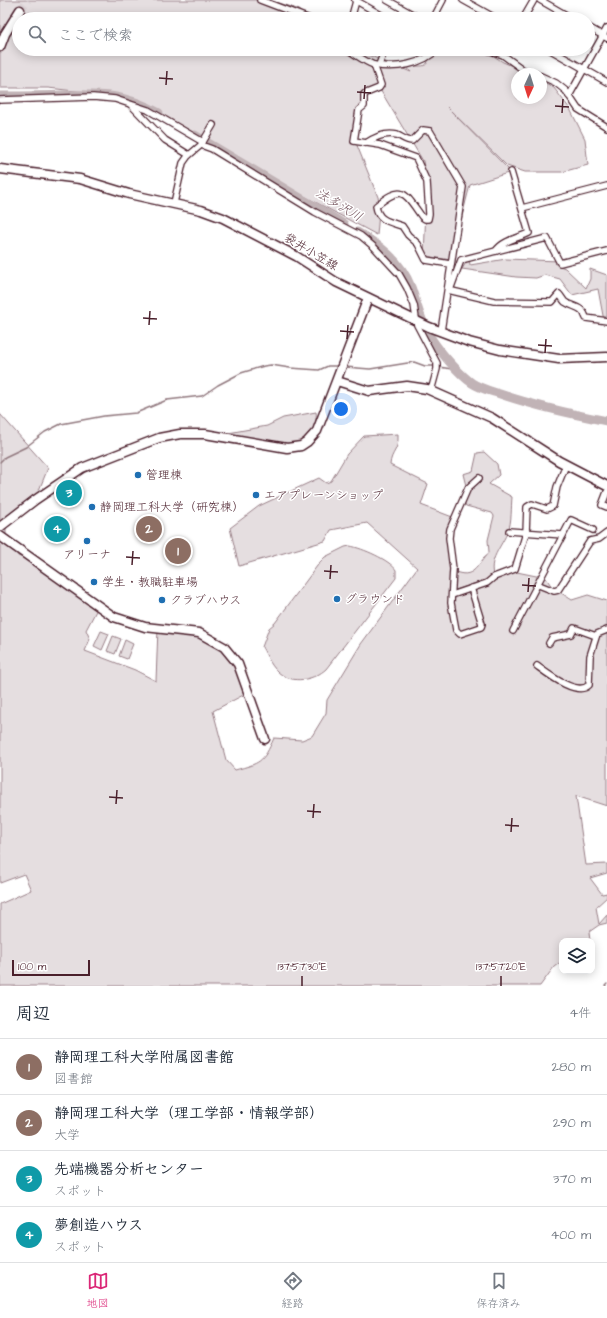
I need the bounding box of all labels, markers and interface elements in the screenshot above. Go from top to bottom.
search box [12,12,595,56]
icon: search [26,23,48,45]
text: ここで検索 [58,25,133,46]
north arrow [511,68,547,104]
water label: 法多沢川 [312,184,366,226]
street label: 袋井小笠線 [281,229,341,275]
your location [331,399,351,419]
place label: 管理棟 [146,467,182,484]
marker: 管理棟 [133,470,143,480]
pin: 3 [56,478,82,508]
place label: エアプレーンショップ [264,487,383,504]
marker: エアプレーンショップ [251,490,261,500]
place label: 静岡理工科大学（研究棟） [100,499,244,516]
marker: 静岡理工科大学（研究棟） [87,502,97,512]
pin: 4 [44,514,70,544]
pin: 2 [136,514,162,544]
marker: アリーナ [82,536,92,546]
pin: 1 [165,536,191,566]
place label: アリーナ [63,546,111,563]
place label: 学生・教職駐車場 [102,574,198,591]
marker: 学生・教職駐車場 [89,577,99,587]
place label: グラウンド [345,591,405,608]
place label: クラブハウス [170,592,241,609]
marker: グラウンド [332,594,342,604]
marker: クラブハウス [157,595,167,605]
map controls [559,938,595,974]
button: layers [559,938,595,974]
scale bar [12,958,90,977]
text: 100 m [18,959,46,974]
text: 137°57'30"E [277,960,327,974]
text: 137°57'20"E [476,960,526,974]
text: 周辺 [16,1002,50,1026]
text: 4件 [569,1004,591,1022]
text: 静岡理工科大学附属図書館 [54,1047,234,1068]
text: 1 [28,1058,30,1076]
text: 280 m [552,1058,591,1076]
text: 図書館 [54,1070,93,1088]
text: 静岡理工科大学（理工学部・情報学部） [54,1103,324,1124]
text: 2 [25,1114,33,1132]
text: 290 m [553,1114,591,1132]
text: 大学 [54,1126,80,1144]
text: 先端機器分析センター [54,1159,204,1180]
text: 3 [26,1170,32,1188]
text: 370 m [553,1170,591,1188]
text: スポット [54,1182,106,1200]
text: 夢創造ハウス [54,1215,143,1236]
text: 4 [25,1226,33,1244]
text: 400 m [550,1226,591,1244]
text: スポット [54,1238,106,1256]
tab: 地図 [87,1270,109,1311]
tab: 経路 [282,1270,304,1311]
tab: 保存済み [477,1270,521,1311]

